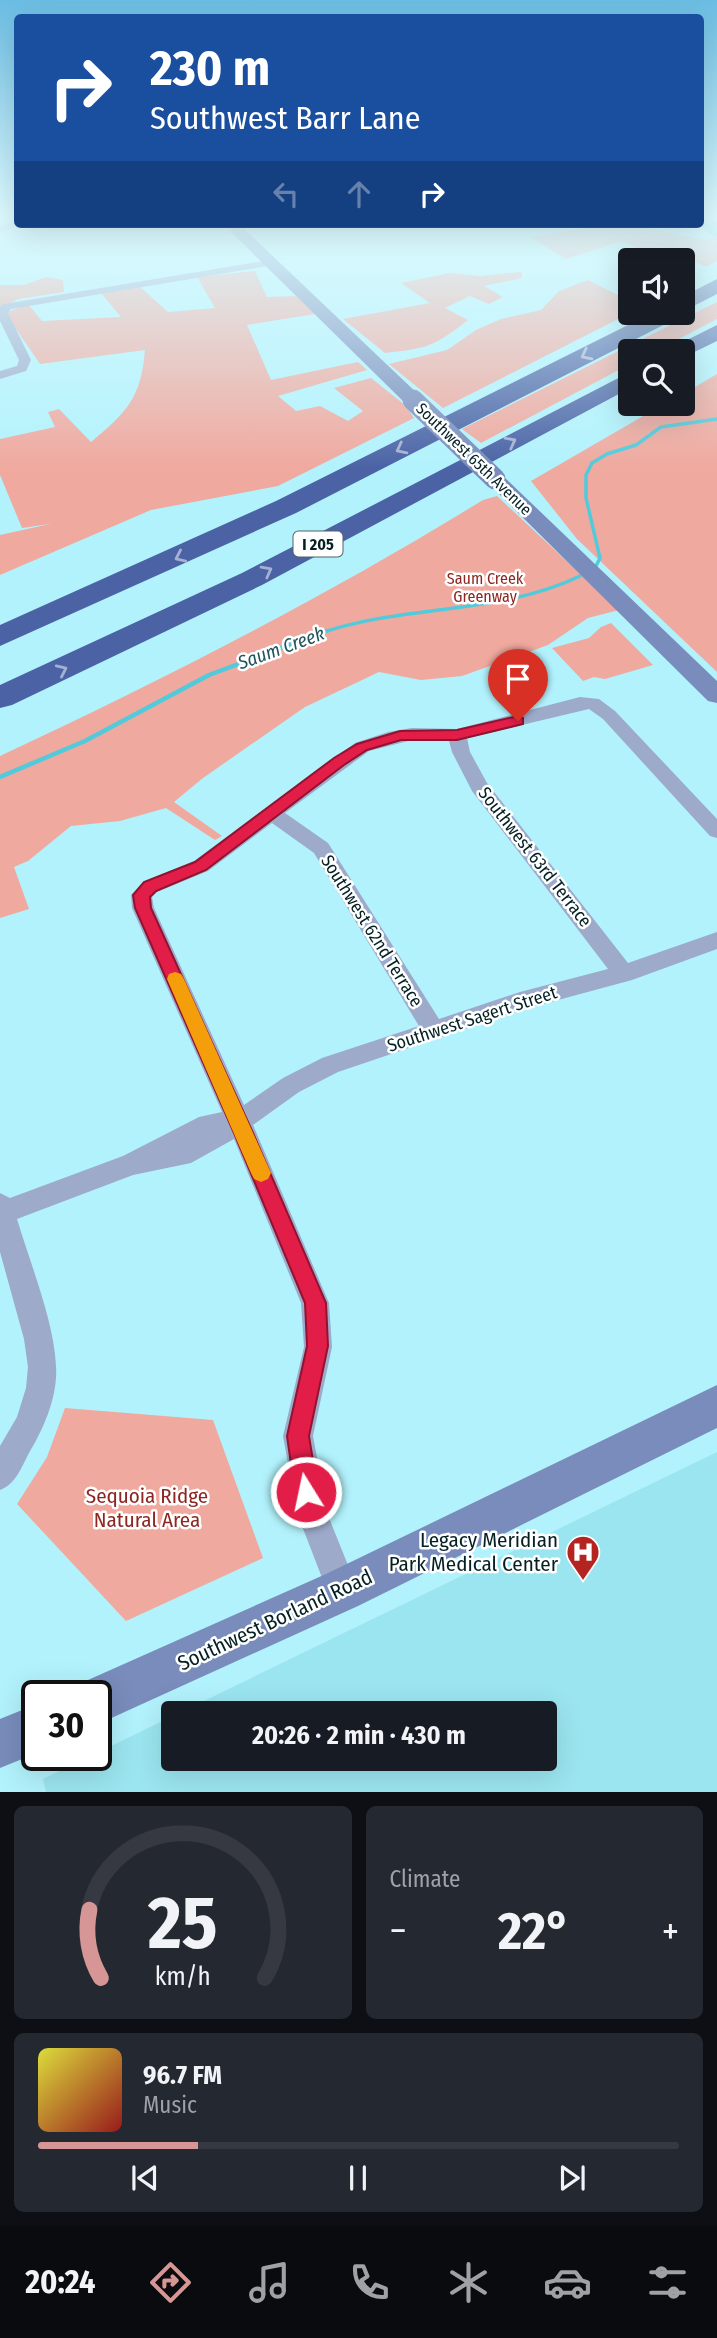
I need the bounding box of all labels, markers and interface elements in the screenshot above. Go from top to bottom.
text: 230 m [150,39,270,98]
icon: right [35,42,126,133]
text: Southwest Barr Lane [150,99,421,137]
icon: left [267,175,305,213]
icon: ahead [340,175,378,213]
icon: right [413,175,451,213]
map controls [618,248,695,416]
button: sound [618,248,695,325]
button: search [618,339,695,416]
one-way arrow [581,347,593,361]
street label: Southwest 65th Avenue [412,399,536,519]
one-way arrow [504,436,517,450]
one-way arrow [396,440,408,454]
road number: I 205 [294,531,342,556]
one-way arrow [175,549,187,563]
one-way arrow [260,565,272,579]
park label: Saum Creek Greenway [447,569,524,606]
water label: Saum Creek [234,622,327,675]
pin [488,649,548,721]
icon: arrive [499,660,537,698]
one-way arrow [55,664,67,678]
street label: Southwest 63rd Terrace [474,783,597,931]
street label: Southwest 62nd Terrace [316,851,428,1011]
street label: Southwest Sagert Street [384,981,560,1057]
position arrow [269,1455,343,1529]
park label: Sequoia Ridge Natural Area [86,1483,208,1533]
place label: Legacy Meridian Park Medical Center [389,1527,559,1577]
hospital icon: Legacy Meridian Park Medical Center [564,1533,602,1582]
street label: Southwest Borland Road [174,1563,376,1677]
speed limit sign: 30 [21,1680,112,1771]
text: 20:26 · 2 min · 430 m [252,1720,466,1751]
text: Climate [390,1865,460,1893]
text: 25 [147,1881,217,1968]
text: 22° [498,1900,570,1963]
text: − [390,1908,407,1954]
text: + [662,1908,679,1954]
text: km/h [155,1962,211,1992]
text: 96.7 FM [143,2060,222,2091]
text: Music [143,2091,197,2119]
icon: previous [126,2159,164,2197]
icon: pause [339,2159,377,2197]
icon: next [553,2159,591,2197]
icon: directions [146,2258,195,2307]
icon: music [245,2258,294,2307]
icon: phone [345,2258,394,2307]
icon: climate [444,2258,493,2307]
icon: car [543,2258,592,2307]
icon: filters [643,2258,692,2307]
text: 20:24 [25,2263,95,2301]

